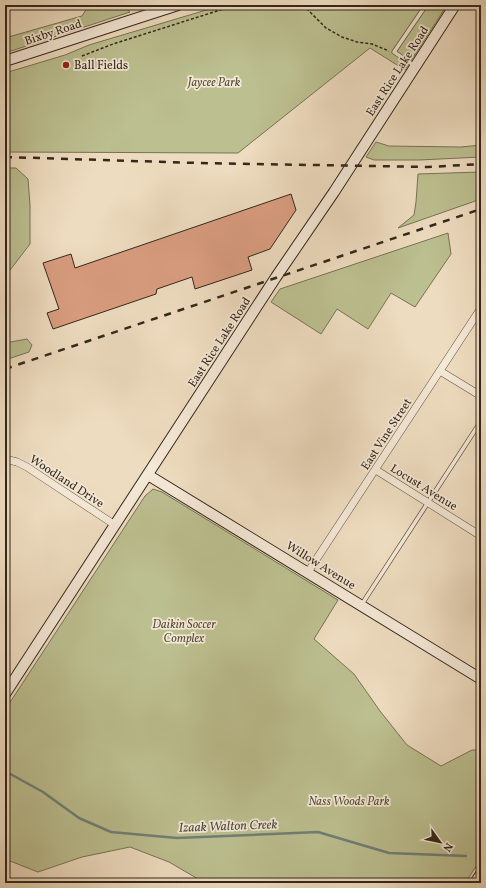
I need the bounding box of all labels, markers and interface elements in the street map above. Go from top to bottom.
street label: Bixby Road [23,16,84,50]
street label: East Rice Lake Road [363,23,433,120]
place label: Ball Fields [74,58,128,74]
marker: Ball Fields [61,60,71,70]
park label: Jaycee Park [187,75,241,91]
street label: East Rice Lake Road [185,294,255,391]
street label: East Vine Street [358,396,416,474]
street label: Woodland Drive [26,452,107,512]
street label: Locust Avenue [387,461,460,515]
street label: Willow Avenue [283,538,359,594]
park label: Daikin Soccer Complex [152,617,216,647]
park label: Nass Woods Park [308,794,390,810]
water label: Izaak Walton Creek [178,816,278,838]
north arrow [420,822,460,862]
text: N [439,839,456,854]

